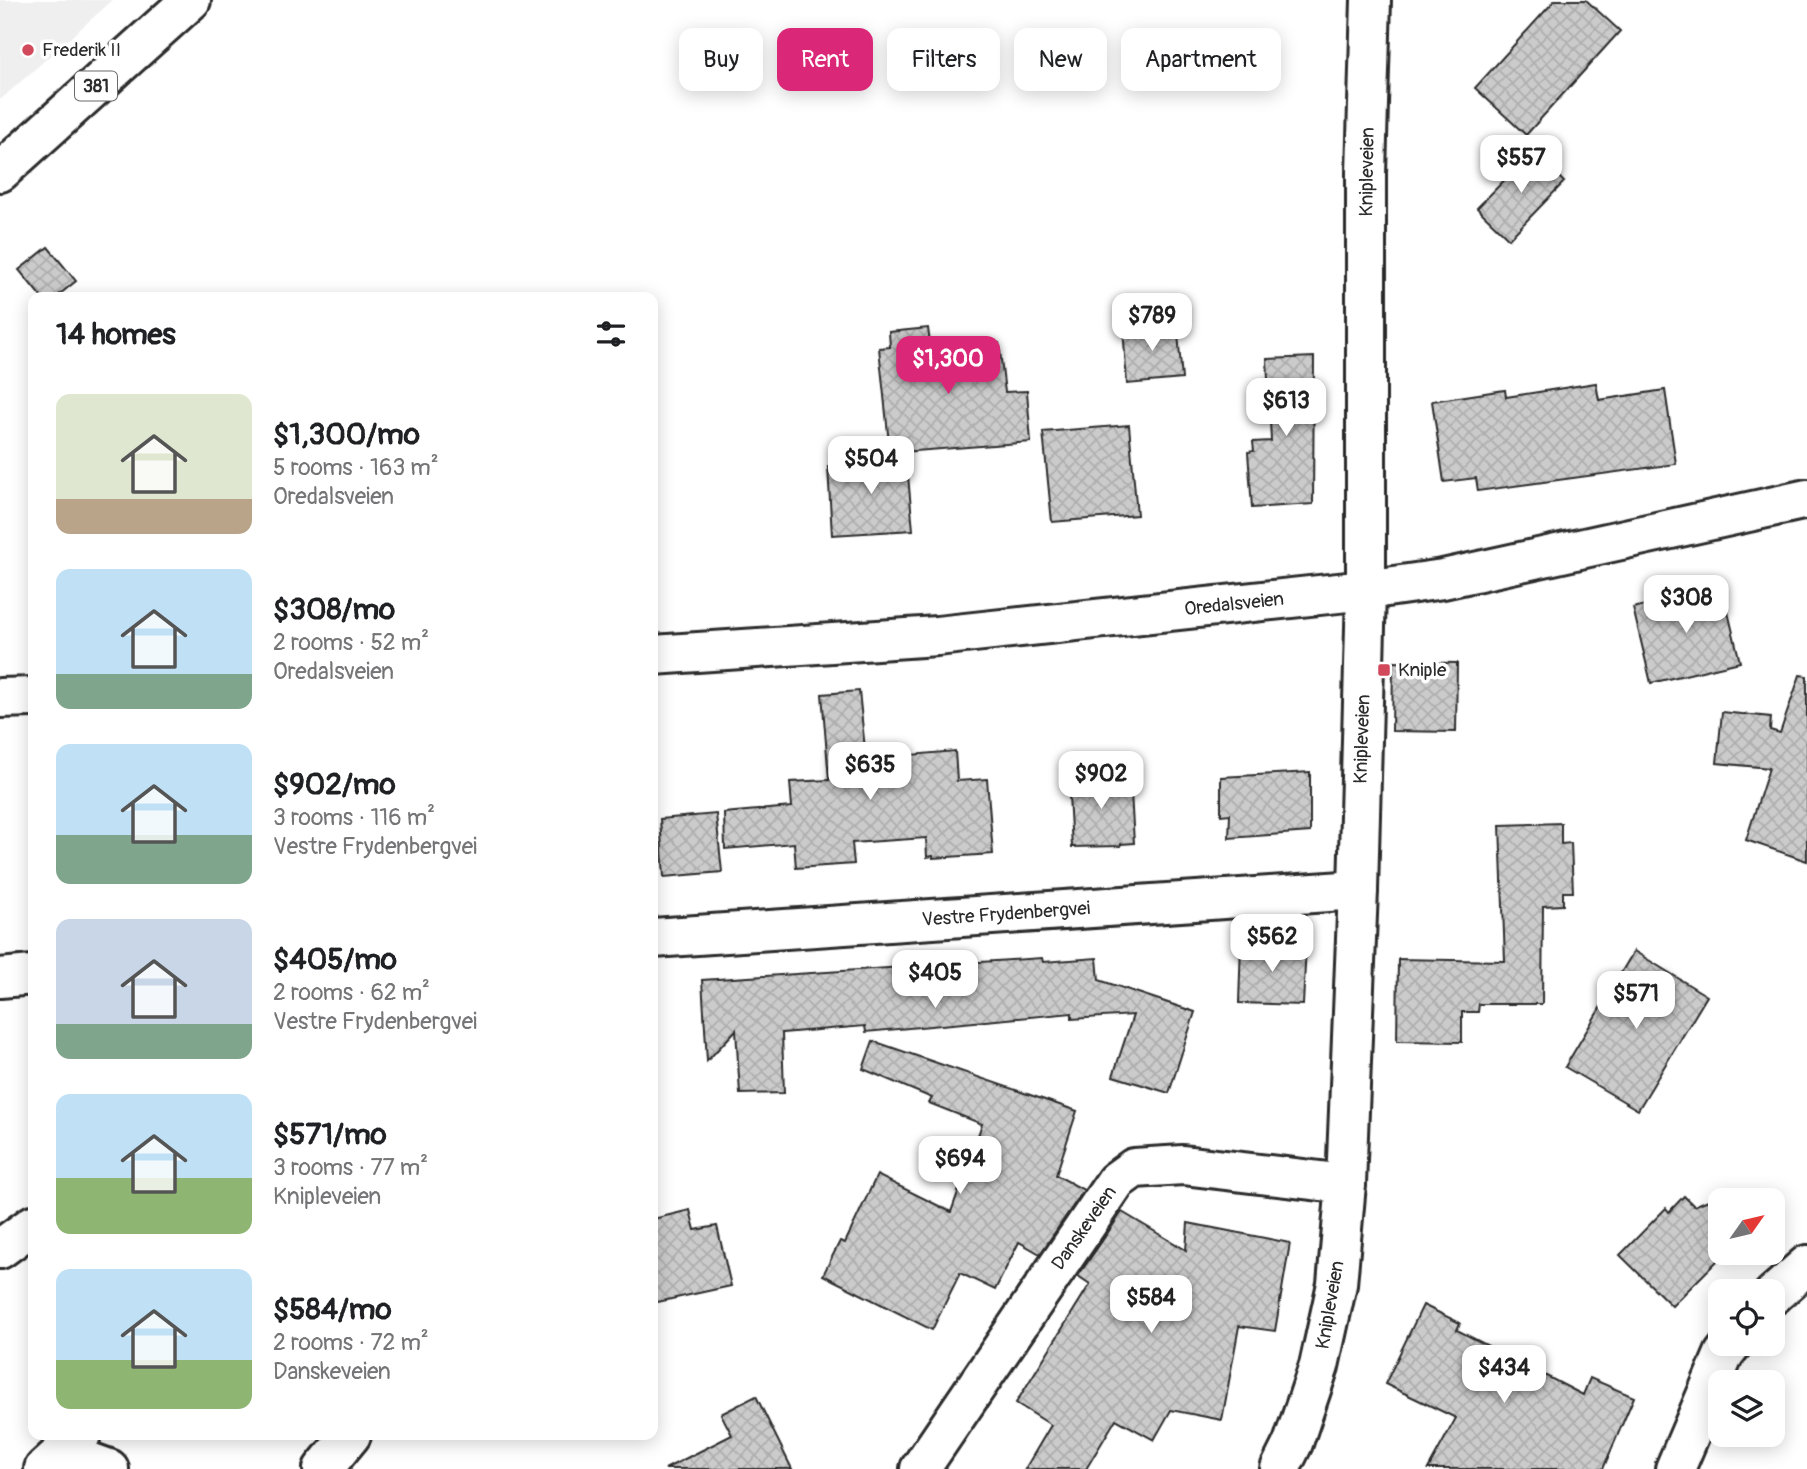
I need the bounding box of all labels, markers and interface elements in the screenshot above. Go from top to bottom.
chip: Buy [679,28,763,91]
chip: Rent [777,28,873,91]
chip: Filters [887,28,1000,91]
chip: New [1014,28,1107,91]
chip: Apartment [1121,28,1281,91]
place label: Frederik II [42,38,121,62]
marker: Frederik II [20,42,36,58]
road number: 381 [75,72,117,100]
street label: Knipleveien [1354,127,1380,217]
pin: $557 [1480,136,1562,195]
text: $557 [1496,143,1546,172]
pin: $789 [1111,294,1193,353]
text: $789 [1128,301,1176,330]
icon: filters [592,315,630,353]
text: 14 homes [56,316,176,353]
pin: $1,300 [891,336,1005,396]
text: $1,300 [912,344,984,373]
pin: $613 [1245,378,1327,438]
text: $613 [1262,386,1310,415]
text: $1,300/mo [273,416,420,453]
icon: home [112,422,196,506]
pin: $504 [830,436,912,496]
text: $504 [844,444,898,473]
text: 5 rooms · 163 m² [273,453,439,482]
text: Oredalsveien [273,482,394,511]
pin: $308 [1645,576,1727,635]
text: $308 [1660,583,1712,612]
street label: Oredalsveien [1183,587,1285,621]
text: $308/mo [273,591,395,628]
icon: home [112,597,196,681]
text: 2 rooms · 52 m² [273,628,429,657]
text: Oredalsveien [273,657,394,686]
place label: Kniple [1398,658,1447,682]
marker: Kniple [1376,662,1392,678]
street label: Knipleveien [1348,694,1376,784]
pin: $635 [829,742,911,802]
text: $635 [844,750,896,779]
pin: $902 [1060,752,1142,811]
text: $902 [1075,759,1127,788]
text: $902/mo [273,766,396,803]
icon: home [112,772,196,856]
text: 3 rooms · 116 m² [273,803,435,832]
text: Vestre Frydenbergvei [273,832,477,861]
street label: Vestre Frydenbergvei [921,896,1091,932]
pin: $562 [1231,914,1313,974]
text: $562 [1246,922,1298,951]
text: $405/mo [273,941,397,978]
icon: home [112,947,196,1031]
pin: $405 [894,950,976,1010]
text: $405 [908,958,962,987]
pin: $571 [1595,972,1677,1031]
text: 2 rooms · 62 m² [273,978,430,1007]
text: $571 [1613,979,1659,1008]
text: Vestre Frydenbergvei [273,1007,477,1036]
text: $571/mo [273,1116,387,1153]
icon: home [112,1122,196,1206]
pin: $694 [919,1136,1001,1196]
text: $694 [934,1144,986,1173]
text: 3 rooms · 77 m² [273,1153,428,1182]
street label: Danskeveien [1046,1181,1122,1275]
text: Knipleveien [273,1182,381,1211]
north arrow [1708,1188,1785,1265]
map controls [1708,1188,1785,1447]
street label: Knipleveien [1310,1259,1350,1351]
pin: $584 [1110,1276,1192,1335]
button: locate [1708,1279,1785,1356]
text: $584 [1126,1283,1176,1312]
text: $584/mo [273,1291,392,1328]
icon: home [112,1297,196,1381]
text: 2 rooms · 72 m² [273,1328,429,1357]
pin: $434 [1463,1346,1545,1405]
text: $434 [1478,1353,1530,1382]
text: Danskeveien [273,1357,391,1386]
button: layers [1708,1370,1785,1447]

